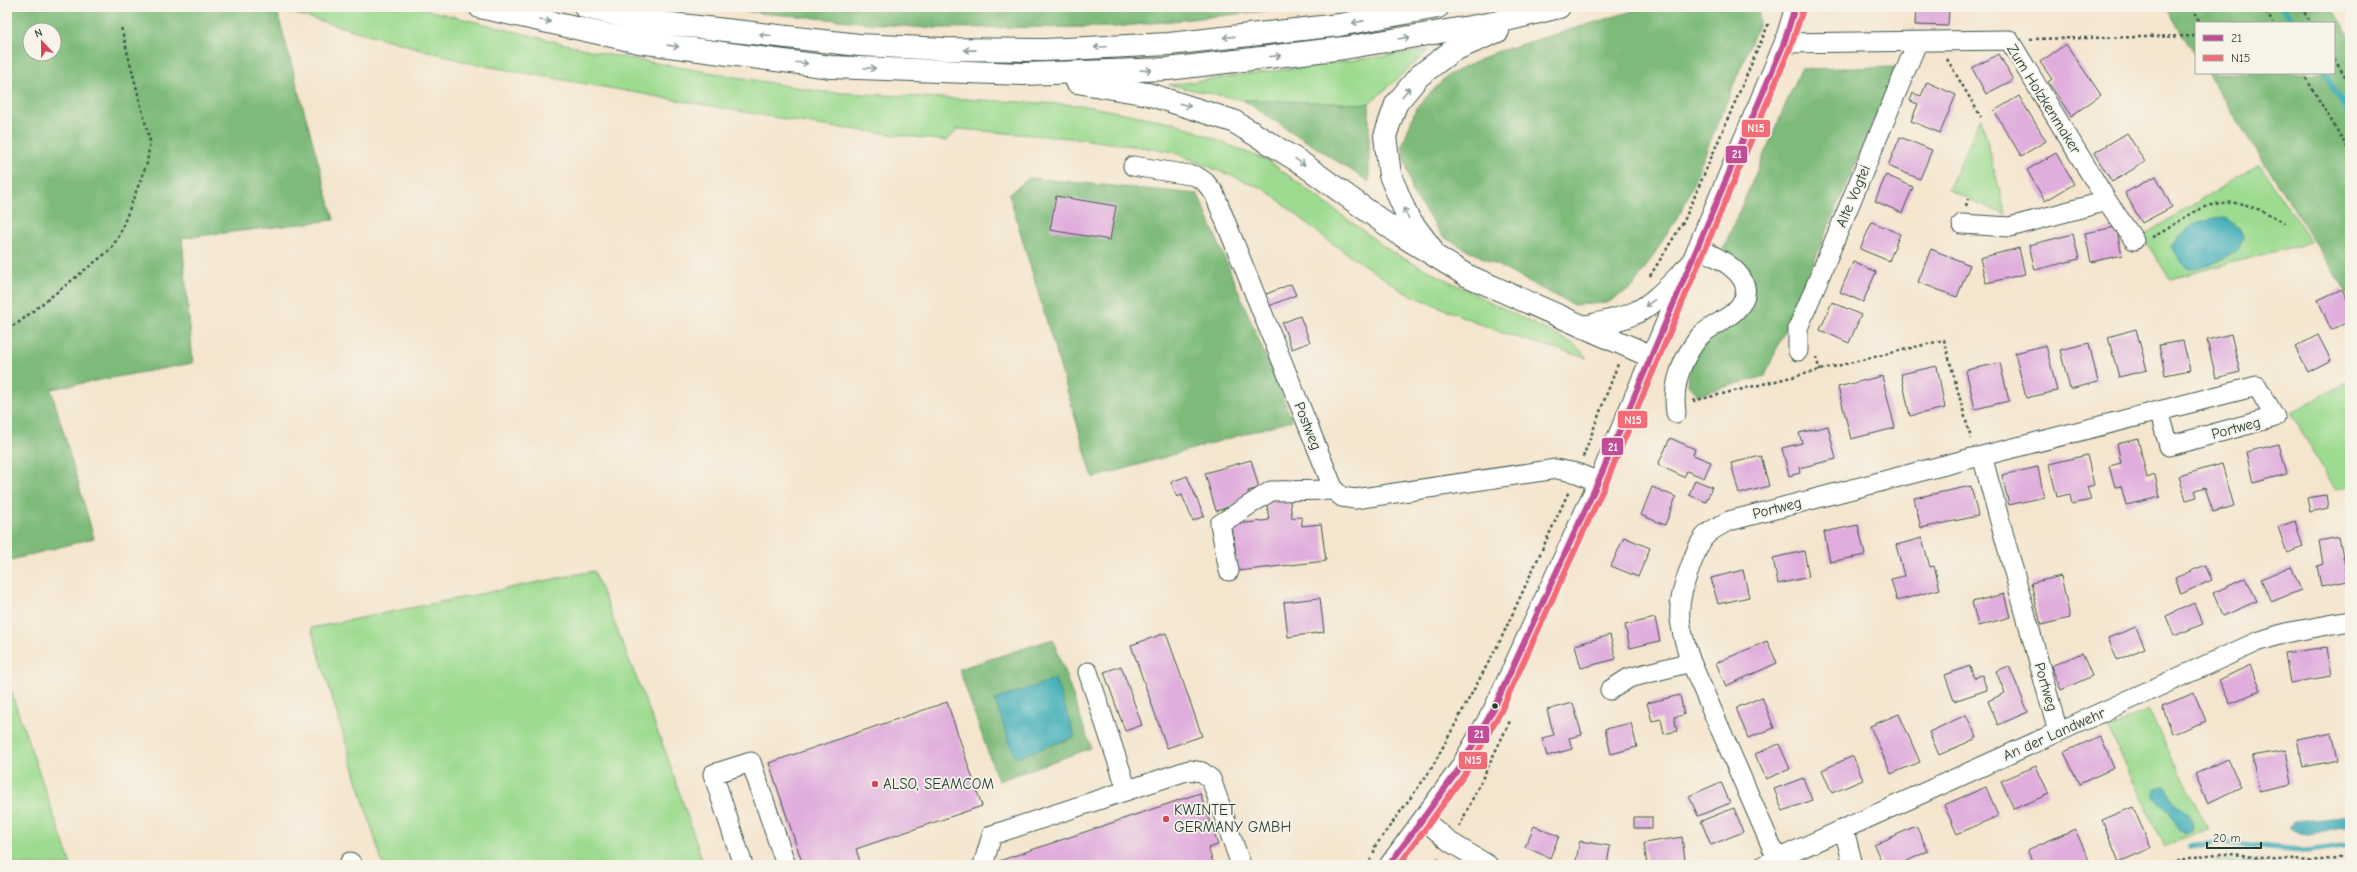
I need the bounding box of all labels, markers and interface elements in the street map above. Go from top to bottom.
one-way arrow [539,18,552,26]
one-way arrow [1352,18,1365,26]
north arrow [22,22,62,62]
legend [2195,22,2335,74]
text: N [33,26,44,41]
text: 21 [2231,31,2242,45]
one-way arrow [759,32,772,39]
one-way arrow [1223,34,1236,41]
one-way arrow [1397,34,1410,42]
street label: Zum Holzkenmaker [2003,41,2085,157]
one-way arrow [666,42,679,50]
one-way arrow [1094,44,1107,51]
one-way arrow [964,46,977,54]
text: N15 [2231,51,2250,65]
one-way arrow [1268,52,1281,60]
one-way arrow [795,59,808,67]
one-way arrow [863,65,876,72]
one-way arrow [1139,66,1152,73]
one-way arrow [1402,86,1411,97]
one-way arrow [1178,102,1191,109]
line badge: N15 [1741,119,1771,138]
text: N15 [1747,122,1765,135]
line badge: 21 [1725,145,1748,164]
text: 21 [1732,148,1742,161]
one-way arrow [1295,158,1306,167]
street label: Alte Vogtei [1832,162,1874,230]
one-way arrow [1402,207,1409,219]
one-way arrow [1645,298,1656,307]
street label: Postweg [1290,399,1326,453]
line badge: N15 [1617,410,1648,429]
street label: Portweg [2209,413,2263,443]
text: N15 [1624,414,1642,427]
line badge: 21 [1601,437,1624,456]
text: 21 [1608,441,1618,454]
street label: Portweg [1751,493,1803,523]
street label: Portweg [2030,660,2062,714]
unlabelled marker [1490,701,1500,711]
street label: An der Landwehr [2000,703,2108,765]
line badge: 21 [1467,725,1490,744]
text: 21 [1474,728,1484,741]
line badge: N15 [1458,751,1488,770]
text: N15 [1464,754,1482,767]
place label: ALSO, SEAMCOM [883,775,994,793]
marker: ALSO, SEAMCOM [870,779,880,789]
place label: KWINTET GERMANY GMBH [1174,801,1291,836]
marker: KWINTET GERMANY GMBH [1161,814,1171,824]
scale bar [2207,824,2261,850]
text: 20 m [2213,831,2241,845]

